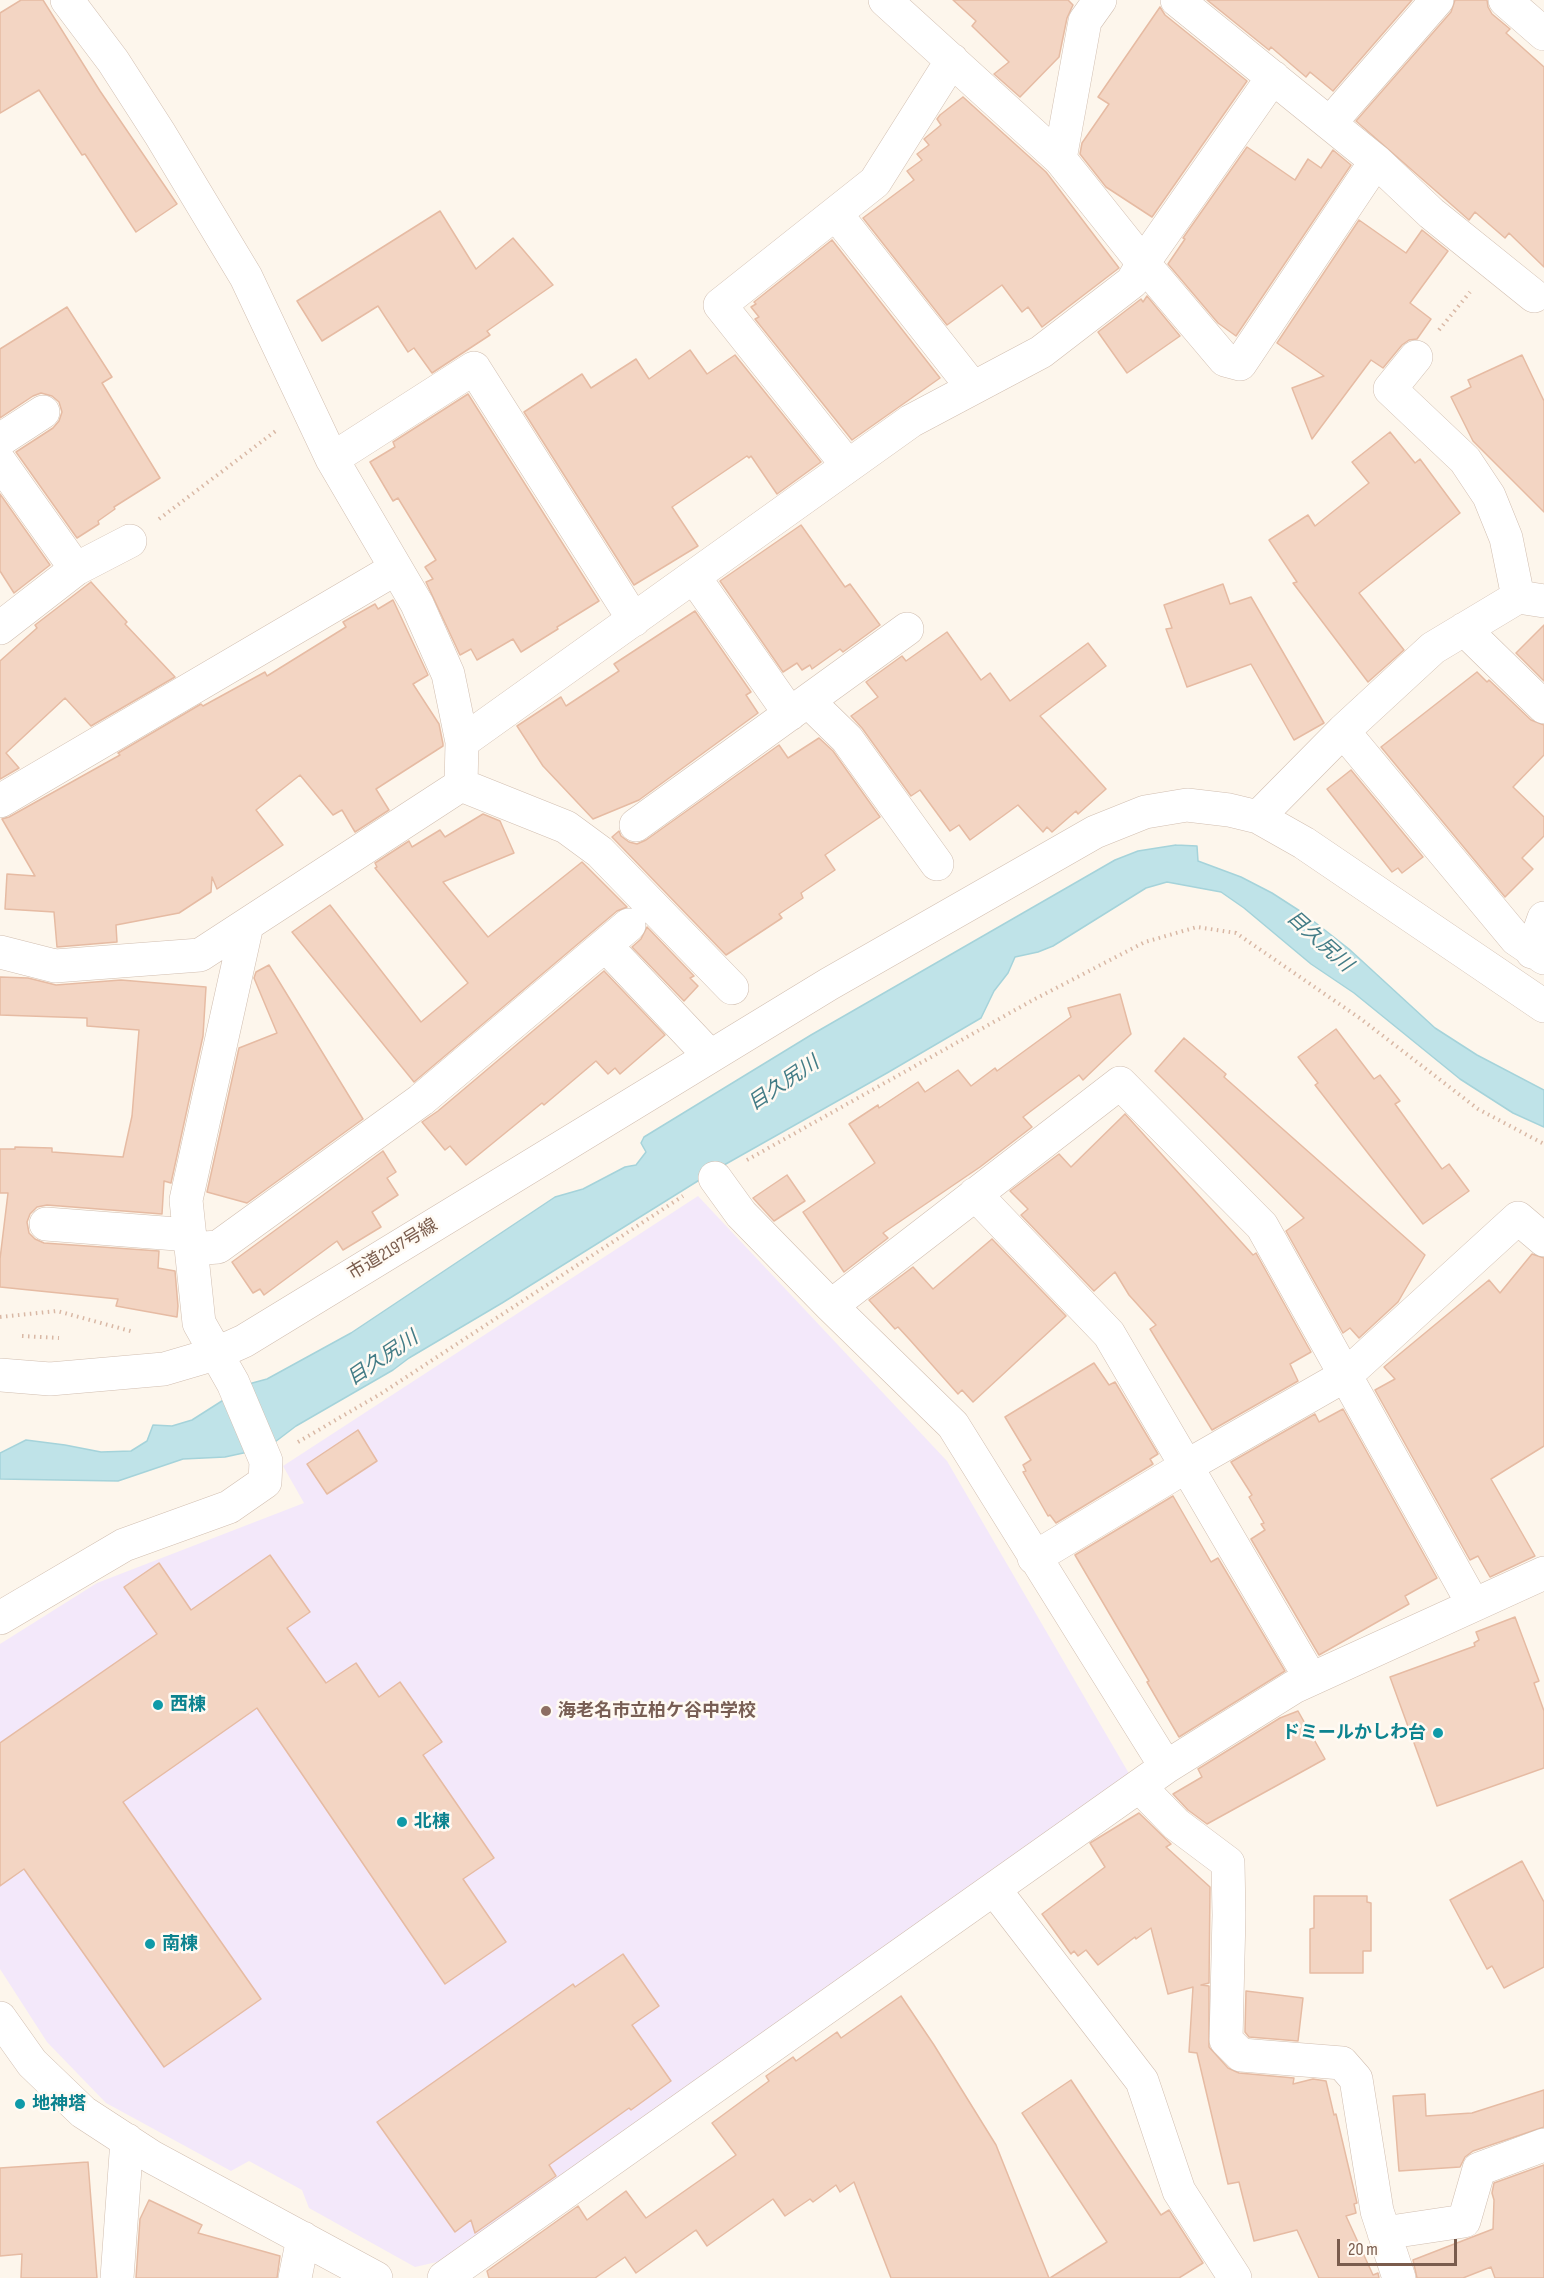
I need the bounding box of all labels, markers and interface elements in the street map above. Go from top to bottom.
water label: 目久尻川 [1281,906,1357,978]
water label: 目久尻川 [744,1052,824,1116]
street label: 市道2197号線 [344,1215,442,1285]
water label: 目久尻川 [343,1327,423,1391]
place label: 西棟 [170,1694,206,1716]
marker: 西棟 [151,1698,165,1712]
place label: 海老名市立柏ケ谷中学校 [558,1700,756,1722]
marker: 海老名市立柏ケ谷中学校 [539,1704,553,1718]
place label: ドミールかしわ台 [1282,1722,1426,1744]
marker: ドミールかしわ台 [1431,1726,1445,1740]
place label: 北棟 [414,1811,450,1833]
marker: 北棟 [395,1815,409,1829]
place label: 南棟 [162,1933,198,1955]
marker: 南棟 [143,1937,157,1951]
place label: 地神塔 [32,2093,86,2115]
marker: 地神塔 [13,2097,27,2111]
scale bar [1340,2227,1460,2265]
text: 20 m [1348,2239,1378,2260]

